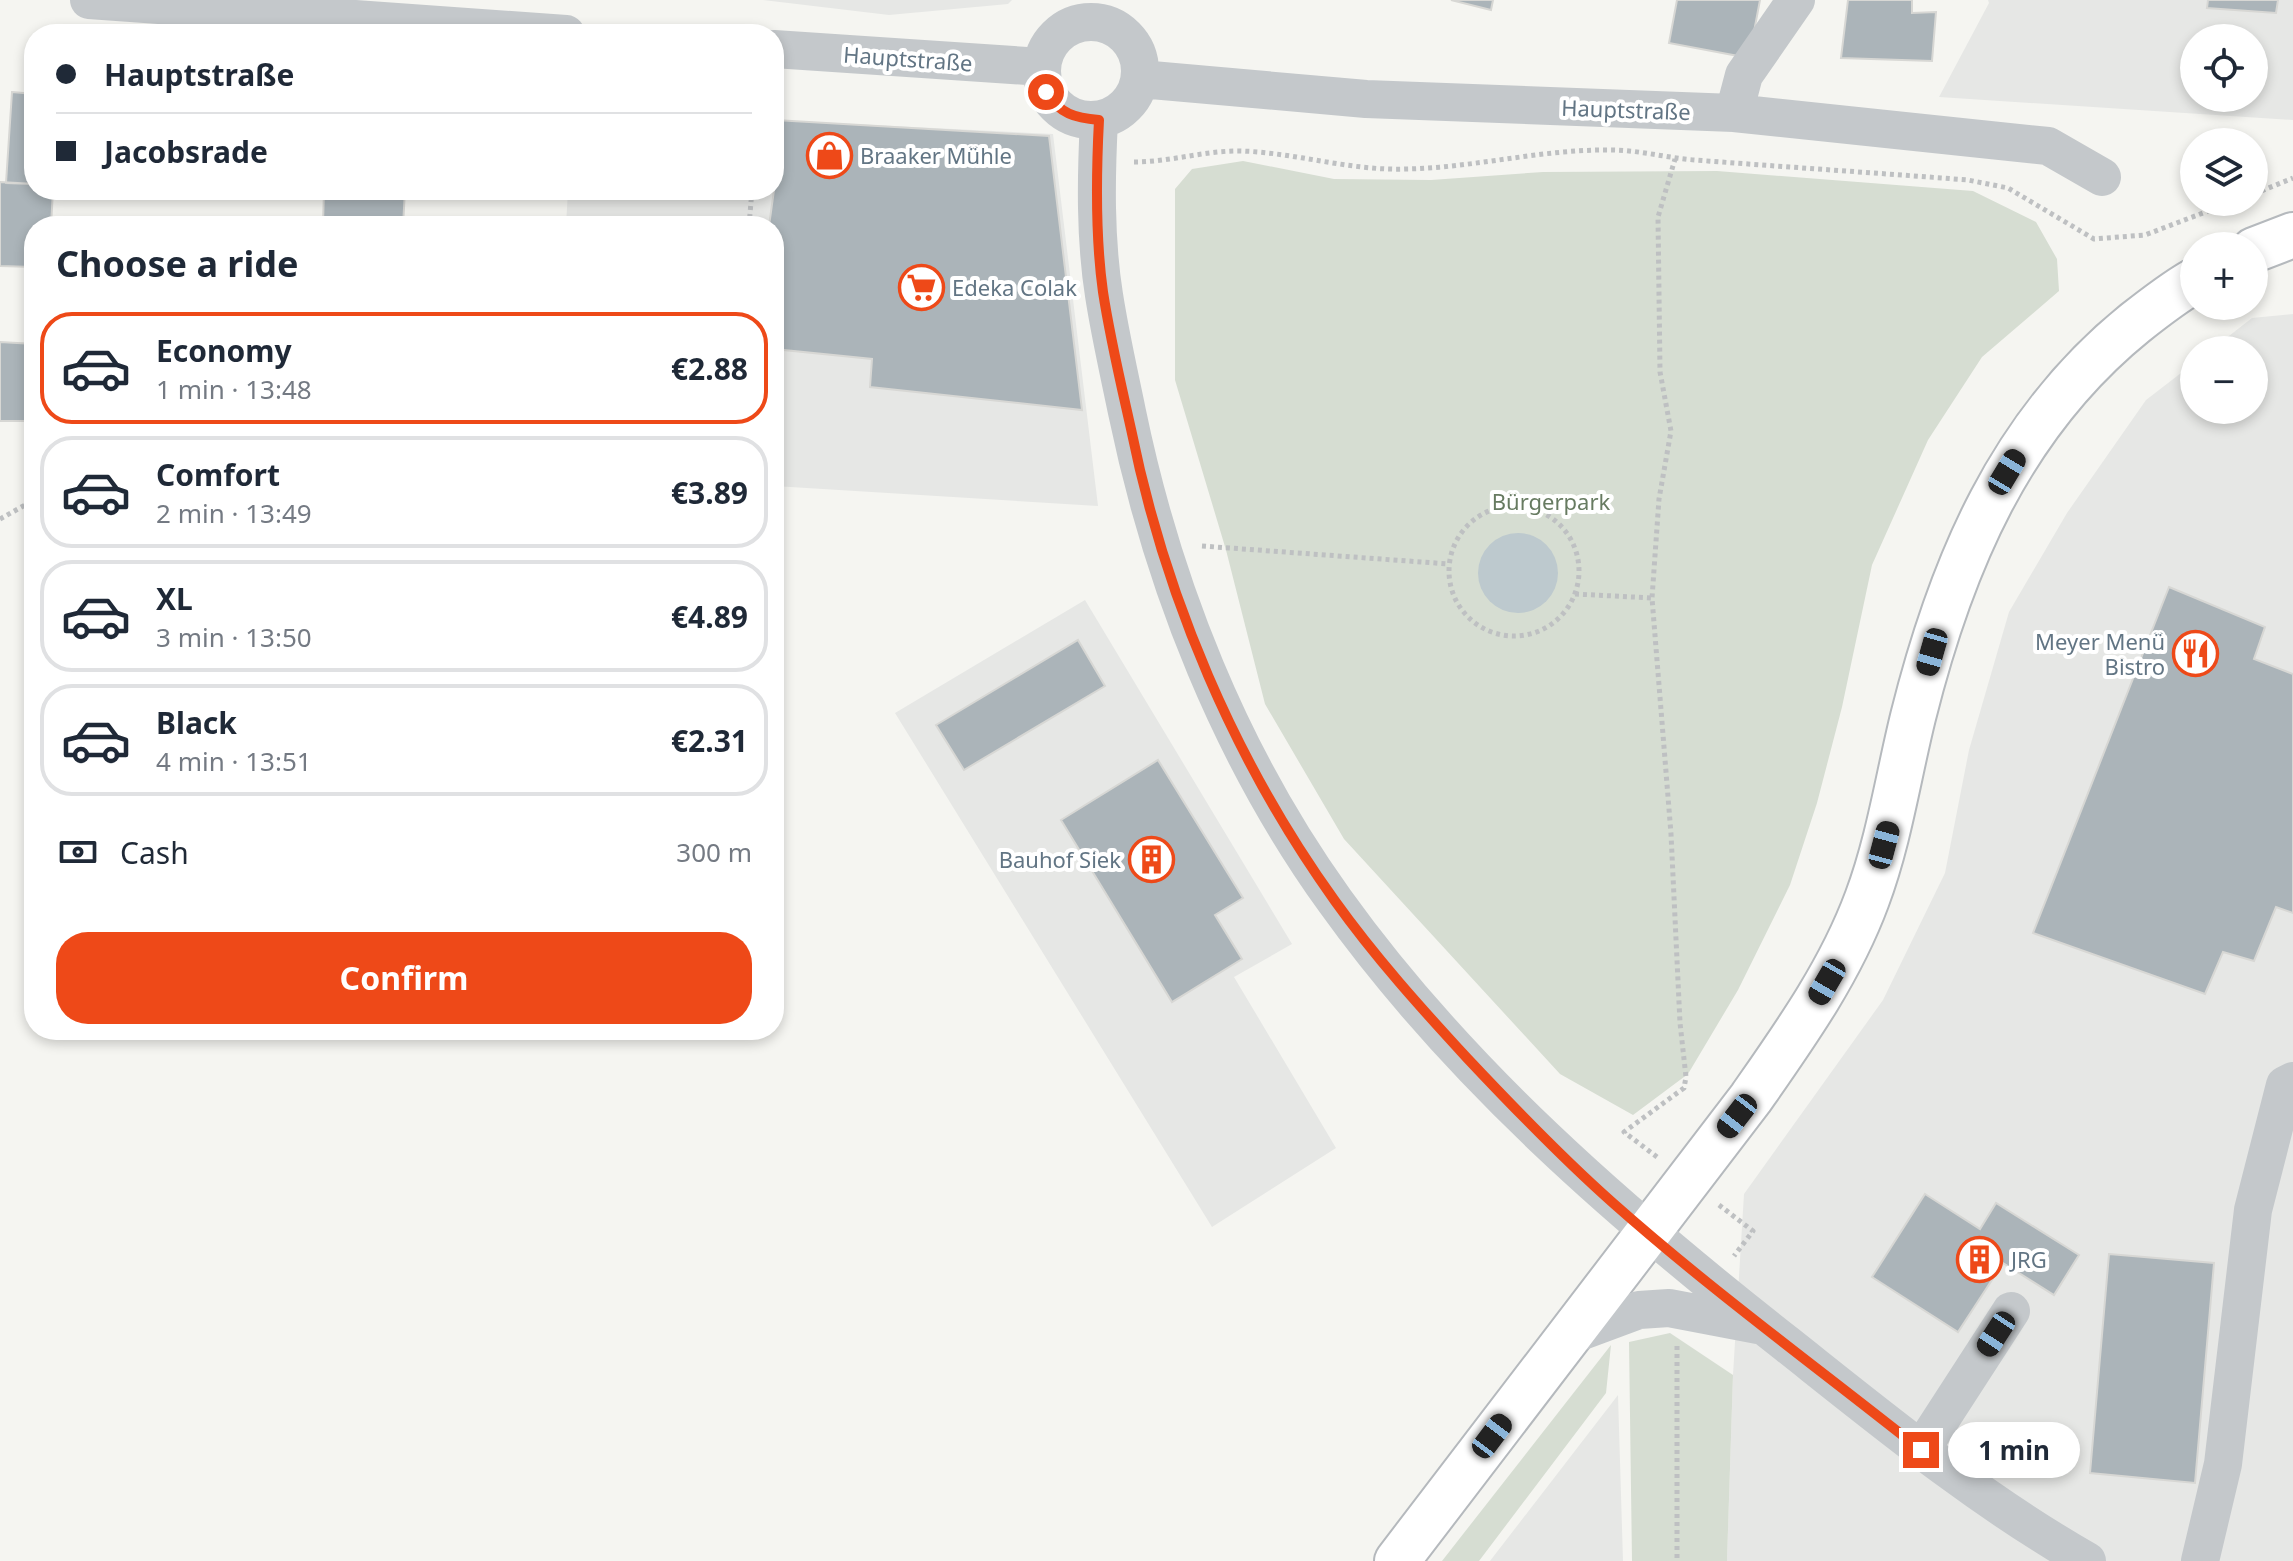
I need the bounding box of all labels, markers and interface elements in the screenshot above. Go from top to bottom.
map controls [2180,24,2268,424]
button: locate [2180,24,2268,112]
street label: Hauptstraße [842,39,974,77]
text: Hauptstraße [104,54,294,95]
route start [1028,74,1064,110]
street label: Hauptstraße [1561,92,1691,126]
button: layers [2180,128,2268,216]
text: Jacobsrade [104,131,268,172]
shop icon: Braaker Mühle [805,131,853,179]
place label: Braaker Mühle [860,140,1012,170]
button: + [2180,232,2268,320]
text: Choose a ride [56,239,298,288]
supermarket icon: Edeka Colak [897,263,945,311]
place label: Edeka Colak [952,272,1077,302]
text: Economy [156,330,292,371]
icon: car [60,332,132,404]
button: − [2180,336,2268,424]
text: €2.88 [671,348,748,389]
text: 1 min · 13:48 [156,371,312,407]
car [1984,445,2030,499]
text: Comfort [156,454,280,495]
icon: car [60,456,132,528]
text: €3.89 [671,472,748,513]
park label: Bürgerpark [1492,486,1610,516]
text: 2 min · 13:49 [156,495,312,531]
text: XL [156,578,193,619]
icon: car [60,580,132,652]
text: €4.89 [671,596,748,637]
text: 3 min · 13:50 [156,619,312,655]
car [1914,626,1950,678]
place label: Meyer Menü Bistro [2035,626,2165,681]
restaurant icon: Meyer Menü Bistro [2172,630,2220,678]
text: Black [156,702,237,743]
icon: car [60,704,132,776]
text: €2.31 [671,720,748,761]
text: 4 min · 13:51 [156,743,312,779]
car [1866,819,1902,871]
icon: cash [56,830,100,874]
text: Cash [120,832,189,873]
text: 300 m [676,834,752,870]
building icon: Bauhof Siek [1128,835,1176,883]
place label: Bauhof Siek [999,844,1121,874]
button: Confirm [56,932,752,1024]
car [1805,955,1849,1009]
car [1713,1090,1761,1142]
building icon: JRG [1956,1235,2004,1283]
place label: JRG [2009,1244,2047,1274]
car [1973,1307,2019,1361]
car [1468,1410,1516,1462]
callout: 1 min [1949,1422,2081,1478]
route end [1903,1432,1939,1468]
text: 1 min [1978,1432,2050,1468]

